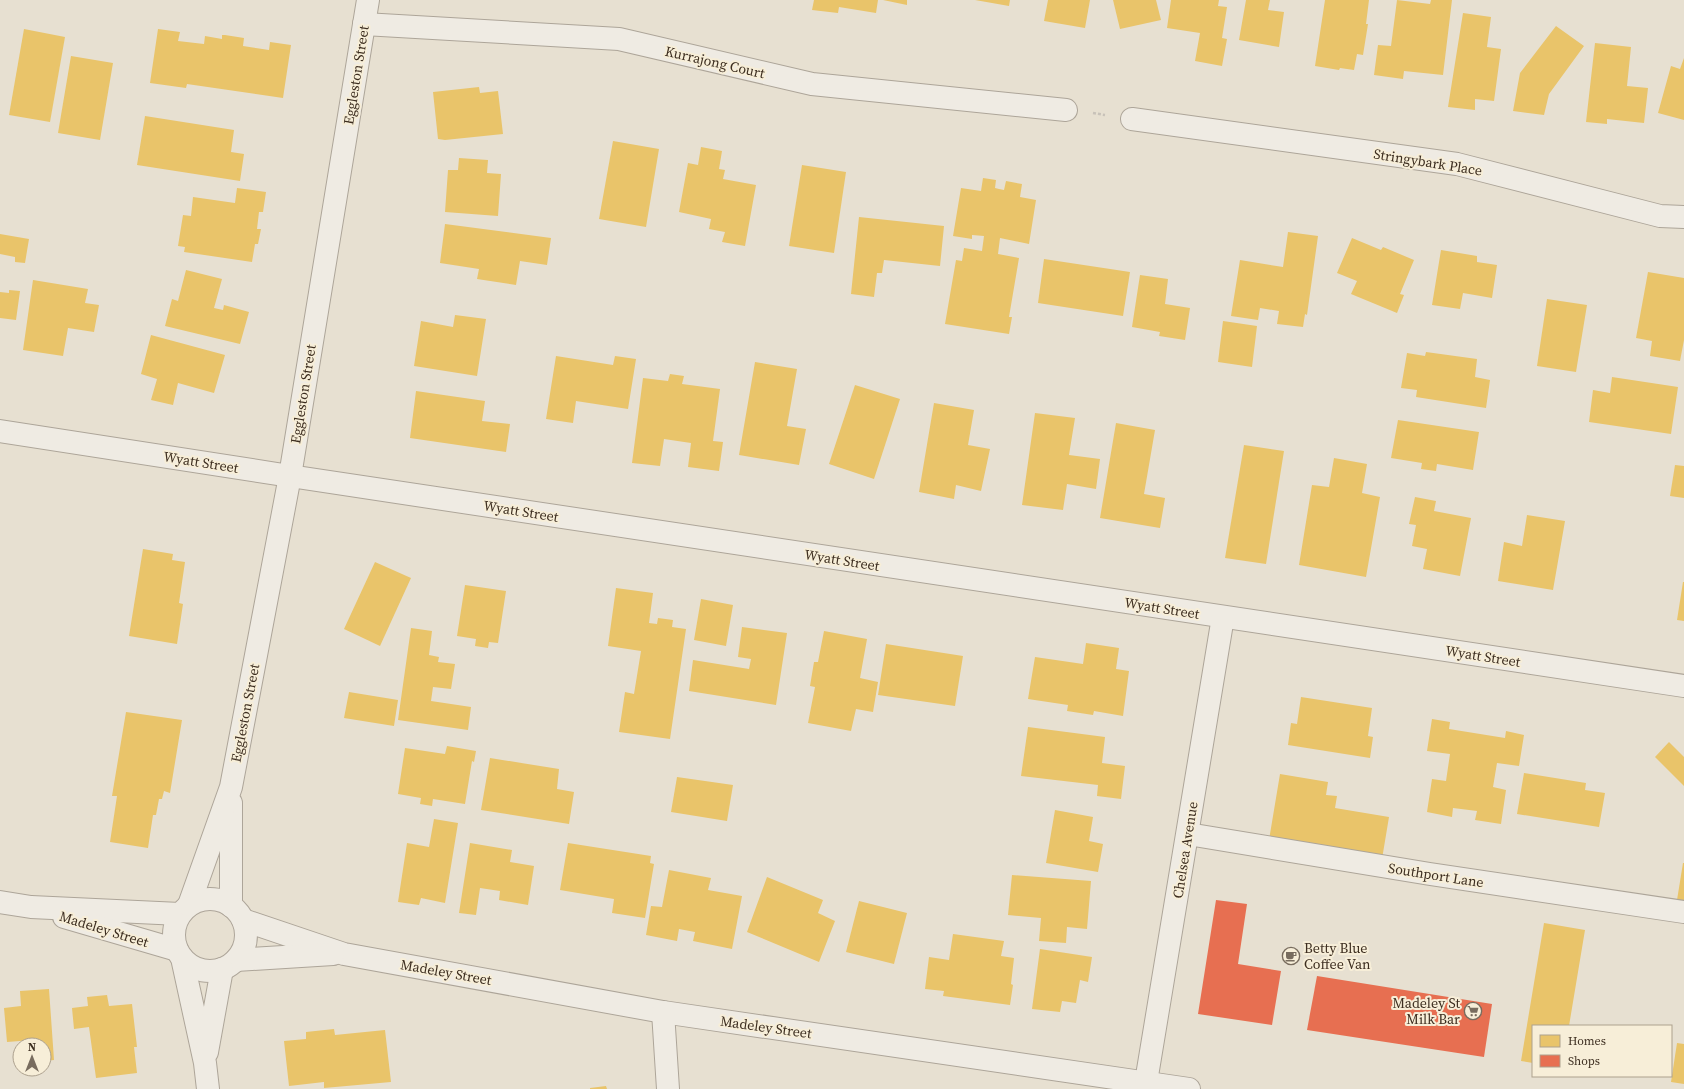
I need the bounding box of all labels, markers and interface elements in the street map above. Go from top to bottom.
street label: Eggleston Street [338,24,374,126]
street label: Kurrajong Court [663,41,767,83]
street label: Stringybark Place [1372,144,1484,180]
street label: Eggleston Street [285,343,321,445]
street label: Wyatt Street [162,446,240,478]
street label: Wyatt Street [482,495,560,527]
street label: Wyatt Street [803,544,881,576]
street label: Wyatt Street [1123,592,1201,624]
street label: Wyatt Street [1444,640,1522,672]
street label: Eggleston Street [226,662,264,764]
street label: Chelsea Avenue [1167,800,1203,900]
street label: Southport Lane [1387,858,1485,892]
street label: Madeley Street [57,906,151,952]
place label: Betty Blue Coffee Van [1304,938,1371,974]
cafe icon: Betty Blue Coffee Van [1281,946,1301,966]
street label: Madeley Street [399,954,494,990]
place label: Madeley St Milk Bar [1392,993,1460,1029]
supermarket icon: Madeley St Milk Bar [1463,1001,1483,1021]
street label: Madeley Street [719,1011,813,1043]
legend [1532,1025,1672,1077]
text: Homes [1568,1033,1606,1049]
north arrow [12,1037,52,1077]
text: N [28,1040,36,1055]
text: Shops [1568,1053,1600,1069]

